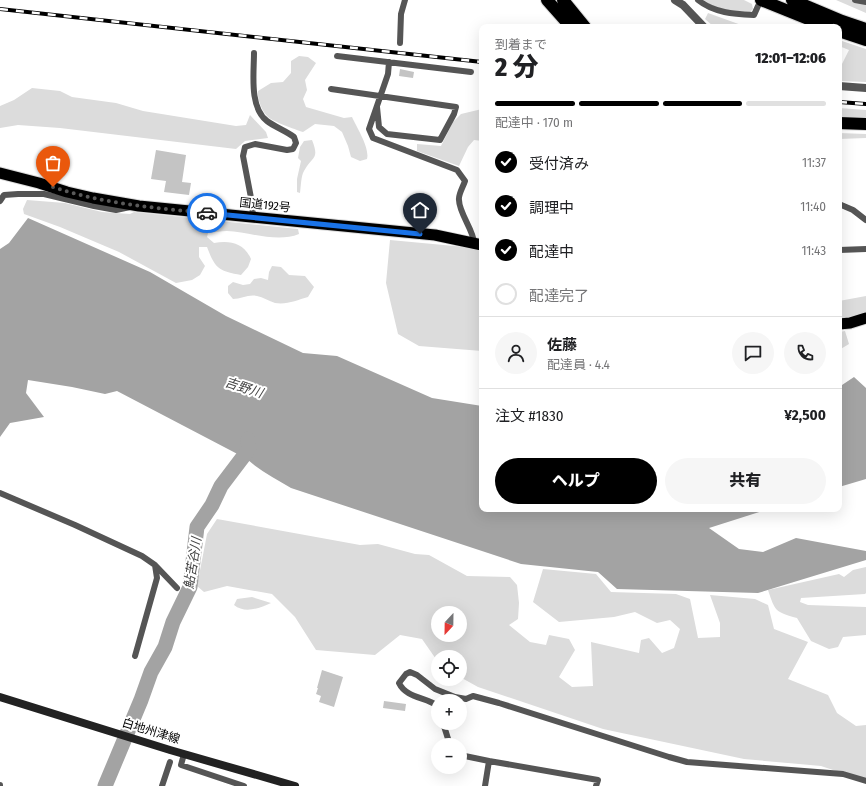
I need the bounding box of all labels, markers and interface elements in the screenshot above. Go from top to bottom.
text: 到着まで [495,37,547,52]
text: 12:01–12:06 [755,49,826,67]
text: 2 分 [495,52,538,83]
text: 配達中 · 170 m [495,115,573,130]
pin [36,146,70,187]
icon: check [495,151,517,173]
icon: bag [42,152,64,174]
text: 受付済み [529,155,589,173]
text: 11:37 [802,155,826,170]
courier [187,193,227,233]
pin [403,193,437,234]
street label: 国道192号 [239,195,291,215]
icon: check [495,195,517,217]
icon: home [409,199,431,221]
text: 調理中 [529,199,574,217]
text: 11:40 [800,199,826,214]
icon: car [196,202,218,224]
icon: check [495,239,517,261]
text: 配達中 [529,243,574,261]
text: 11:43 [801,243,826,258]
text: 配達完了 [529,287,589,305]
button: person [495,332,537,374]
button: chat [732,332,774,374]
button: phone [784,332,826,374]
text: 佐藤 [547,336,577,354]
text: 配達員 · 4.4 [547,357,610,372]
water label: 吉野川 [223,374,267,401]
text: ¥2,500 [784,406,826,424]
text: 注文 #1830 [495,407,564,425]
button: ヘルプ [495,458,657,504]
button: 共有 [665,458,826,504]
water label: 鮎苦谷川 [181,534,204,590]
north arrow [431,606,467,642]
map controls [431,606,467,774]
button: locate [431,650,467,686]
button: + [431,694,467,730]
street label: 白地州津線 [120,716,182,746]
button: − [431,738,467,774]

